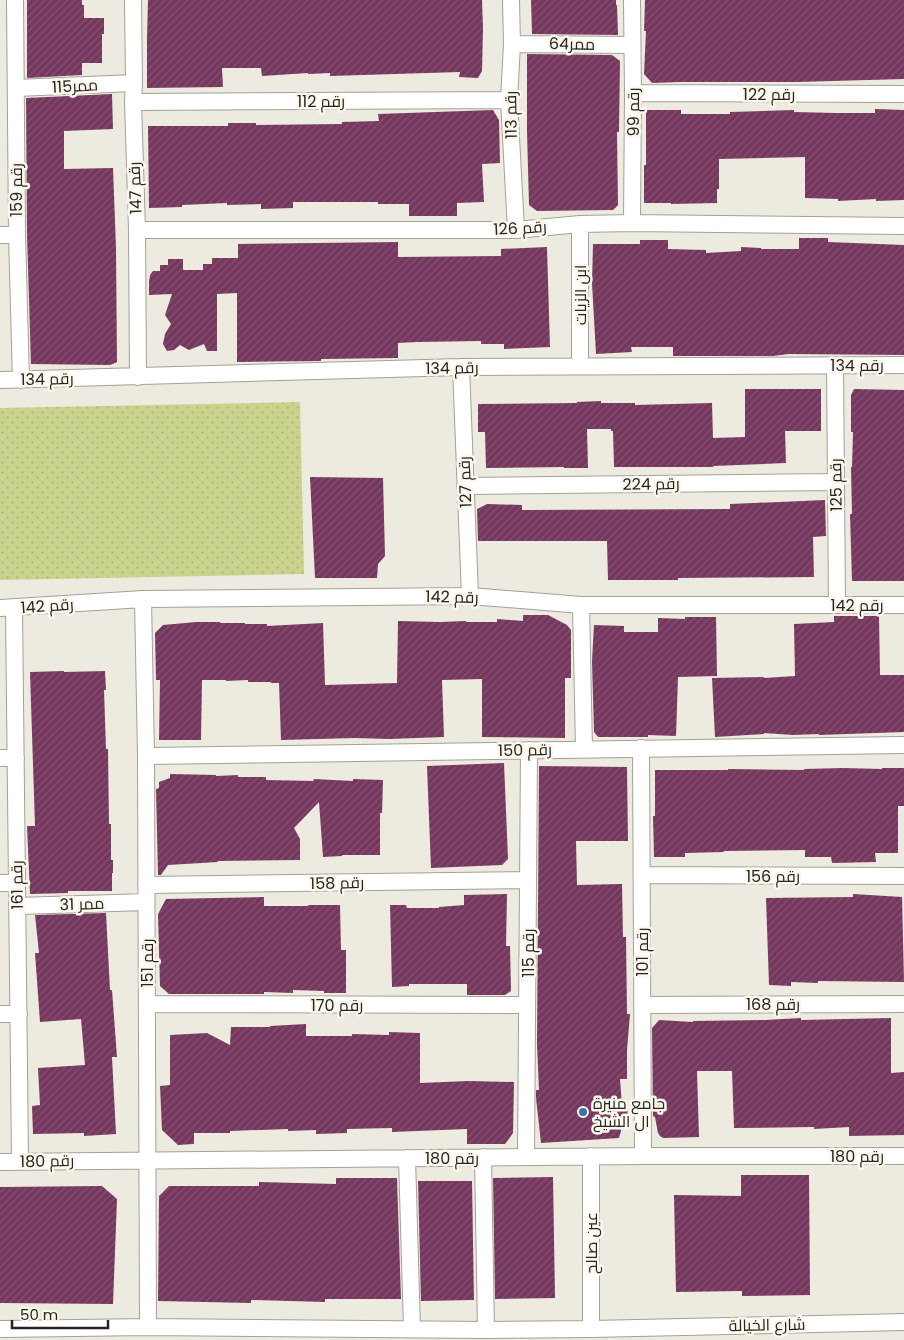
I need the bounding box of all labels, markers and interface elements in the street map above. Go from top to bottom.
street label: ممر64 [549,32,595,56]
street label: ممر115 [51,73,99,99]
street label: رقم 122 [743,83,795,106]
street label: رقم 99 [622,88,645,136]
street label: رقم 112 [297,90,345,113]
street label: رقم 113 [499,91,523,139]
street label: رقم 147 [123,161,147,215]
street label: رقم 159 [5,163,28,217]
street label: رقم 126 [493,215,547,241]
street label: ابن الزيات [569,265,592,325]
street label: رقم 134 [830,354,884,377]
street label: رقم 134 [425,356,479,380]
street label: رقم 134 [20,367,74,391]
street label: رقم 127 [453,456,477,508]
street label: رقم 125 [824,458,848,512]
street label: رقم 224 [622,472,680,496]
street label: رقم 142 [425,585,479,609]
street label: رقم 142 [20,593,74,619]
street label: رقم 142 [830,594,884,617]
street label: رقم 150 [498,738,552,762]
street label: رقم 161 [5,860,29,910]
street label: رقم 156 [746,865,800,888]
street label: رقم 158 [310,871,364,895]
street label: ممر 31 [59,892,105,916]
street label: رقم 101 [631,927,654,977]
street label: رقم 115 [517,928,540,978]
street label: رقم 151 [136,938,159,988]
street label: رقم 168 [746,993,800,1016]
street label: رقم 170 [311,994,363,1017]
place label: جامع منيرة ال الشيخ [593,1092,665,1133]
marker: جامع منيرة ال الشيخ [577,1106,589,1118]
street label: رقم 180 [830,1145,884,1168]
street label: رقم 180 [425,1147,479,1170]
street label: رقم 180 [20,1149,74,1173]
street label: عين صالح [580,1212,603,1274]
scale bar [12,1298,109,1330]
text: 50 m [20,1304,58,1325]
street label: شارع الخيالة [728,1313,806,1337]

